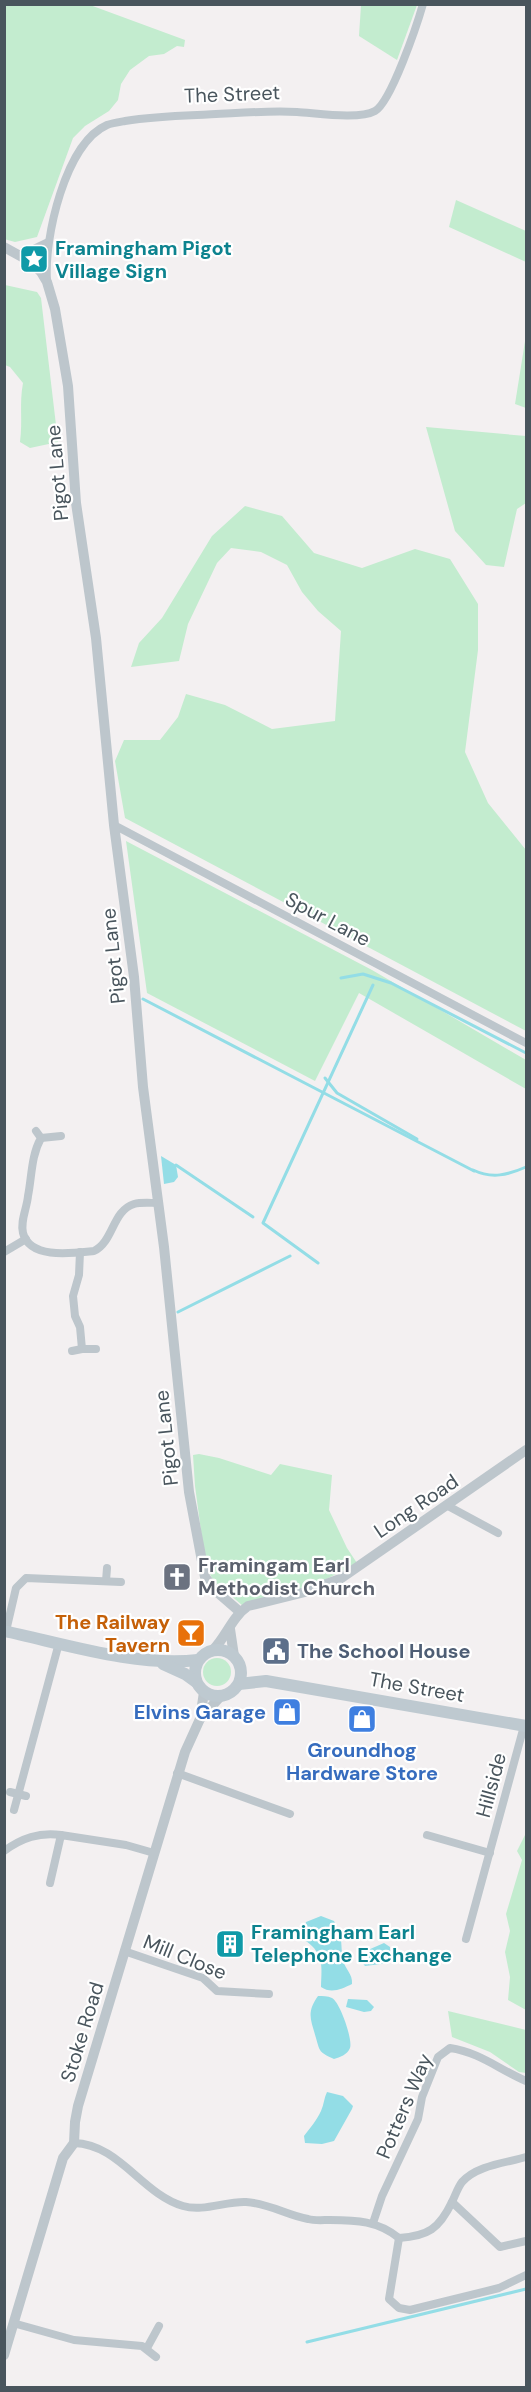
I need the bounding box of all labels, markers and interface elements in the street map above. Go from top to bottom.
street label: The Street [184,79,281,109]
place label: Framingham Pigot Village Sign [55,235,232,284]
place icon: Framingham Pigot Village Sign [18,243,50,275]
street label: Pigot Lane [40,424,74,522]
street label: Spur Lane [281,886,375,952]
street label: Pigot Lane [95,907,131,1005]
street label: Pigot Lane [148,1389,184,1487]
street label: Long Road [369,1468,463,1544]
place label: Framingam Earl Methodist Church [198,1552,375,1601]
church icon: Framingam Earl Methodist Church [161,1561,193,1593]
place label: The Railway Tavern [55,1609,170,1658]
bar icon: The Railway Tavern [175,1617,207,1649]
public building icon: The School House [260,1635,292,1667]
place label: The School House [297,1638,471,1664]
street label: The Street [367,1666,467,1708]
shop icon: Elvins Garage [271,1696,303,1728]
place label: Elvins Garage [134,1699,266,1725]
shop icon: Groundhog Hardware Store [346,1703,378,1735]
place label: Groundhog Hardware Store [286,1737,438,1786]
street label: Hillside [470,1750,512,1820]
place label: Framingham Earl Telephone Exchange [251,1919,452,1968]
street label: Mill Close [139,1928,231,1986]
building icon: Framingham Earl Telephone Exchange [214,1928,246,1960]
street label: Stoke Road [54,1979,110,2085]
street label: Potters Way [370,2049,438,2163]

